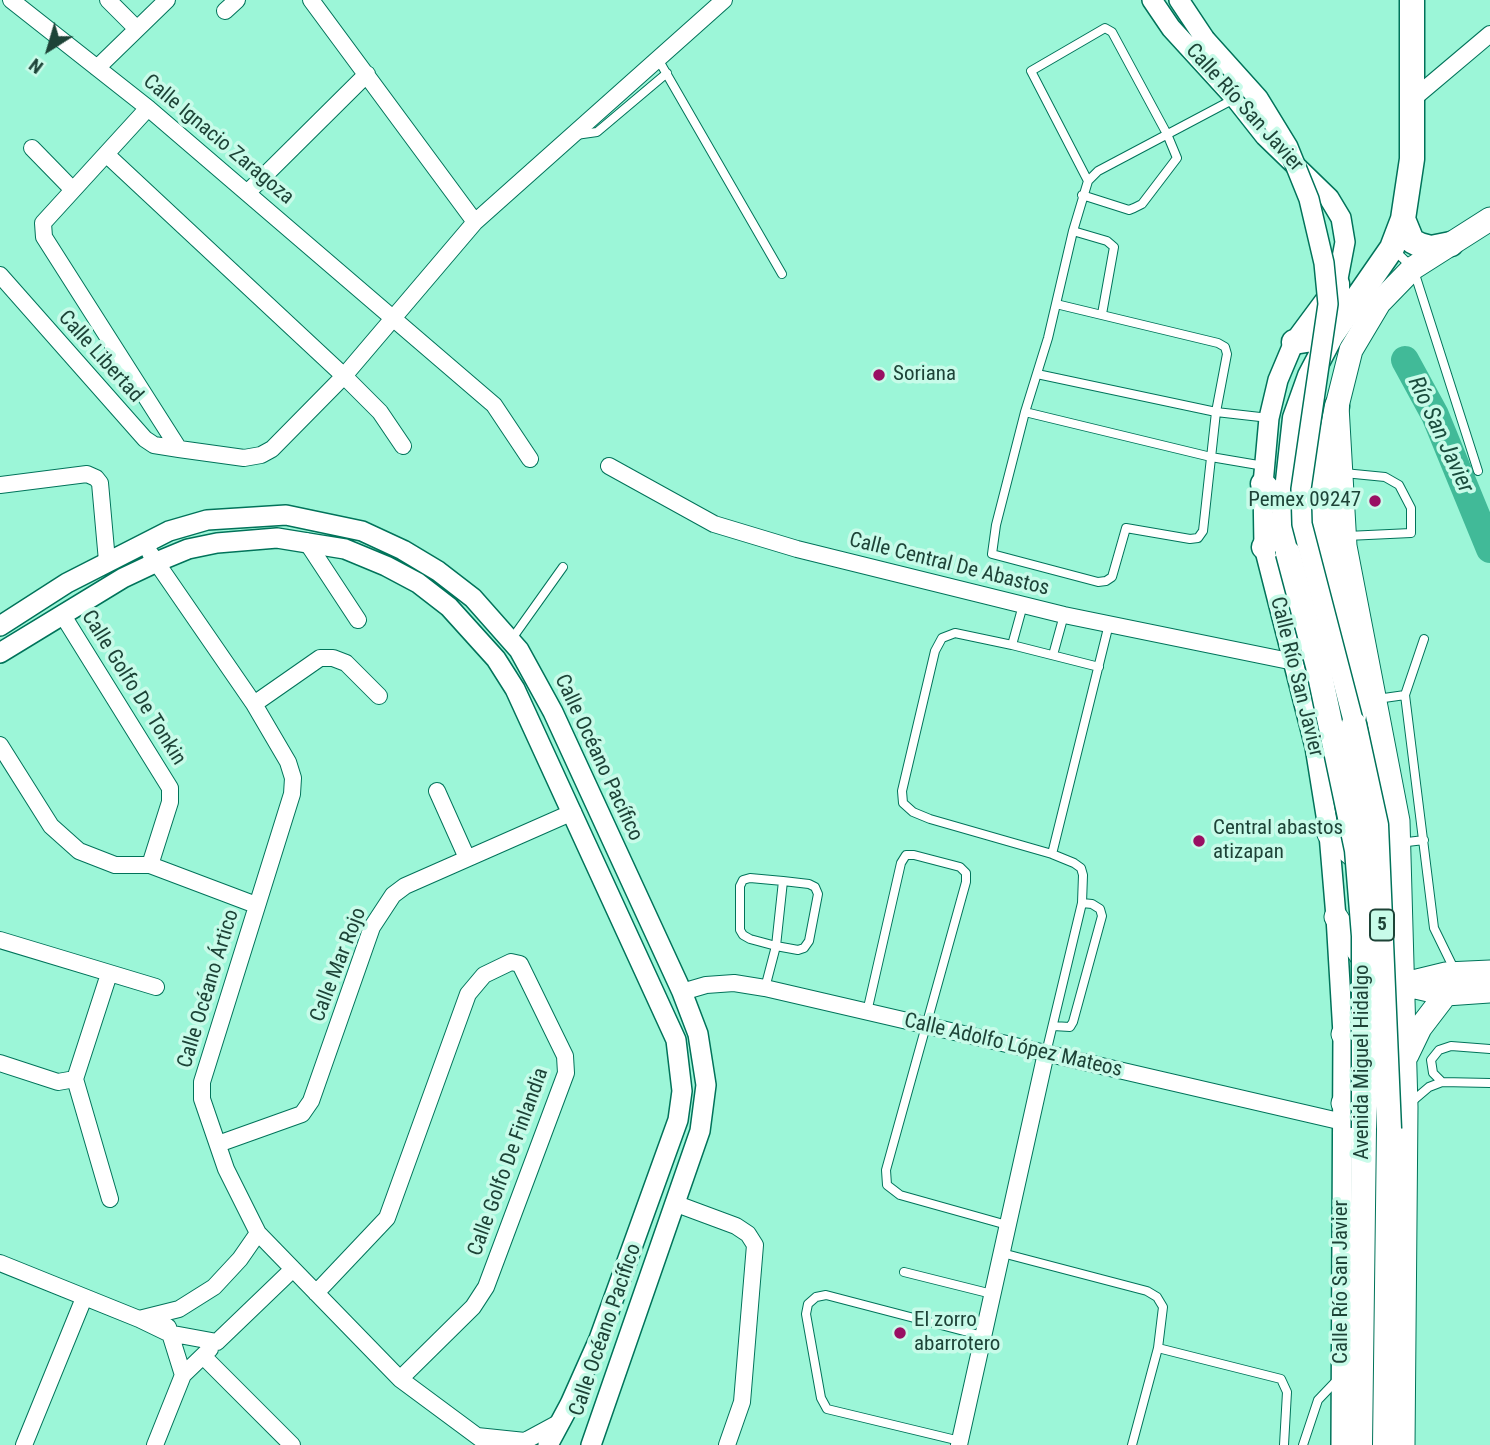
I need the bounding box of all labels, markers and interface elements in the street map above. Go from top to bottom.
north arrow [14,14,84,84]
street label: Calle Río San Javier [1180,39,1308,177]
text: N [24,53,48,79]
street label: Calle Ignacio Zaragoza [137,70,299,210]
street label: Calle Libertad [52,306,148,408]
place label: Soriana [893,362,956,388]
marker: Soriana [871,367,887,383]
water label: Río San Javier [1401,373,1479,497]
place label: Pemex 09247 [1248,488,1361,514]
marker: Pemex 09247 [1367,493,1383,509]
street label: Calle Central De Abastos [847,528,1051,602]
street label: Calle Río San Javier [1264,595,1328,759]
street label: Calle Golfo De Tonkin [75,606,191,770]
street label: Calle Océano Pacífico [548,671,648,845]
place label: Central abastos atizapan [1213,816,1343,866]
marker: Central abastos atizapan [1191,833,1207,849]
street label: Calle Mar Rojo [306,904,372,1026]
street label: Calle Océano Ártico [173,907,245,1071]
road number: 5 [1370,909,1394,940]
street label: Avenida Miguel Hidalgo [1350,964,1376,1160]
street label: Calle Adolfo López Mateos [902,1009,1124,1083]
street label: Calle Golfo De Finlandia [463,1065,555,1259]
street label: Calle Río San Javier [1329,1200,1355,1364]
street label: Calle Océano Pacífico [565,1240,647,1420]
place label: El zorro abarrotero [914,1308,1000,1358]
marker: El zorro abarrotero [892,1325,908,1341]

